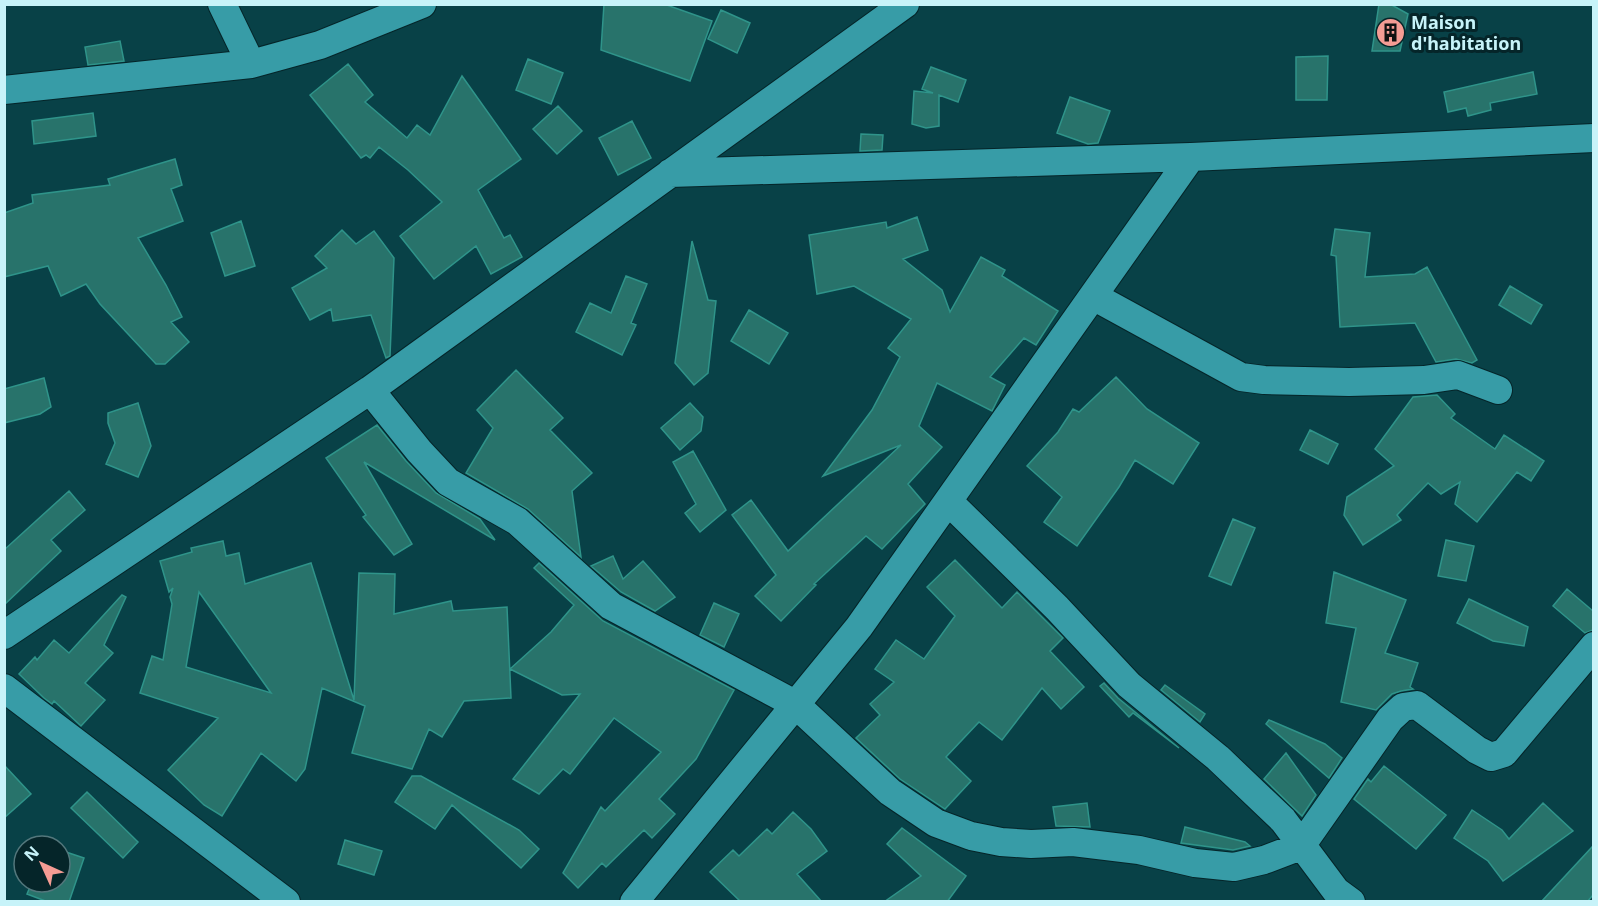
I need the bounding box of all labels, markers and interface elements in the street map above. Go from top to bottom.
place label: Maison d'habitation [1411,10,1521,55]
building icon: Maison d'habitation [1374,16,1406,48]
north arrow [12,834,72,894]
text: N [19,841,44,866]

